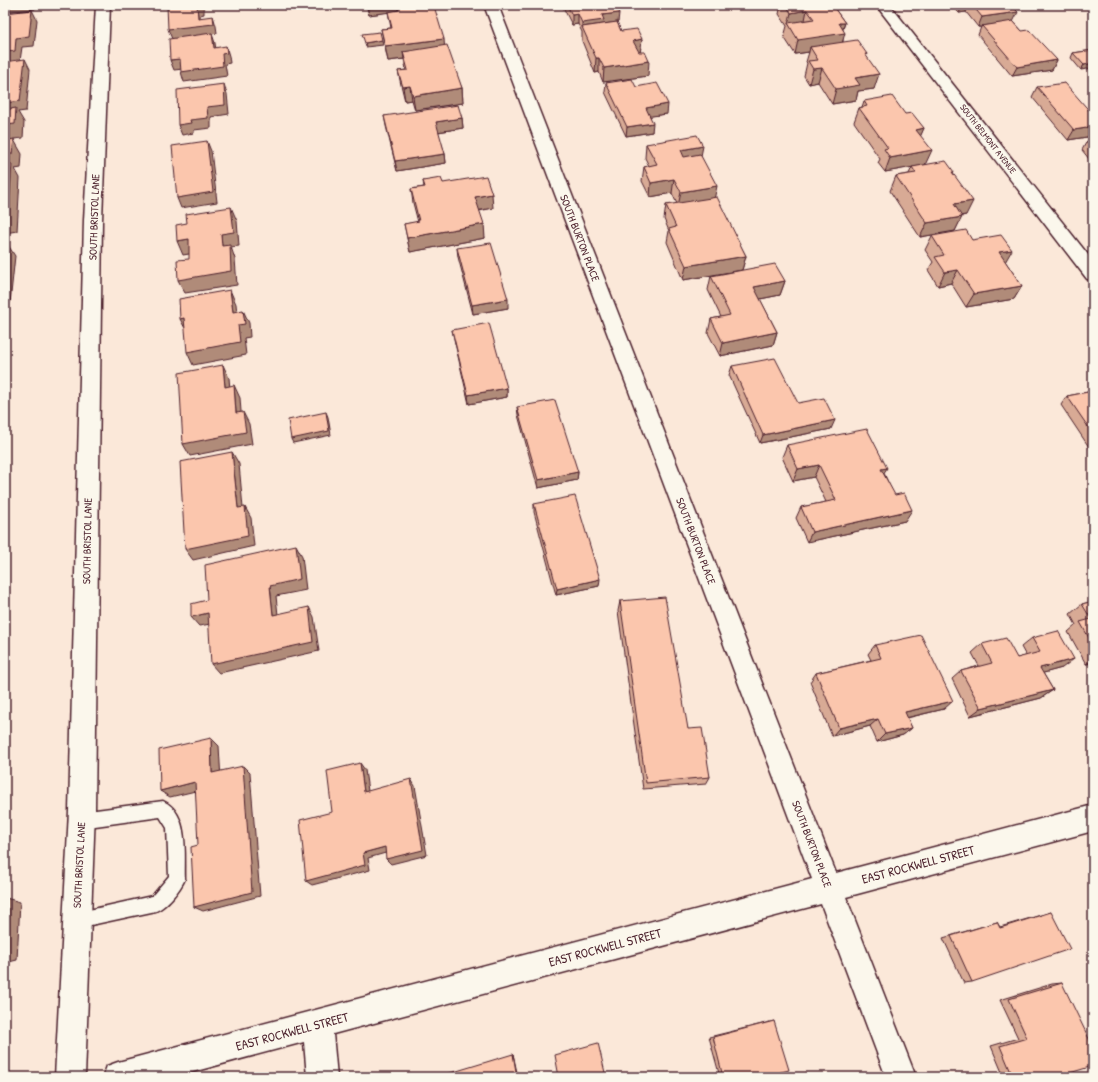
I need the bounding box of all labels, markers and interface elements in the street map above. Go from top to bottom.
street label: SOUTH BELMONT AVENUE [957,102,1019,176]
street label: SOUTH BRISTOL LANE [85,173,103,260]
street label: SOUTH BURTON PLACE [557,193,603,284]
street label: SOUTH BURTON PLACE [673,496,719,587]
street label: SOUTH BRISTOL LANE [79,498,95,584]
street label: SOUTH BURTON PLACE [789,799,835,890]
street label: SOUTH BRISTOL LANE [70,821,88,908]
street label: EAST ROCKWELL STREET [860,840,977,888]
street label: EAST ROCKWELL STREET [547,923,664,971]
street label: EAST ROCKWELL STREET [234,1007,351,1055]

